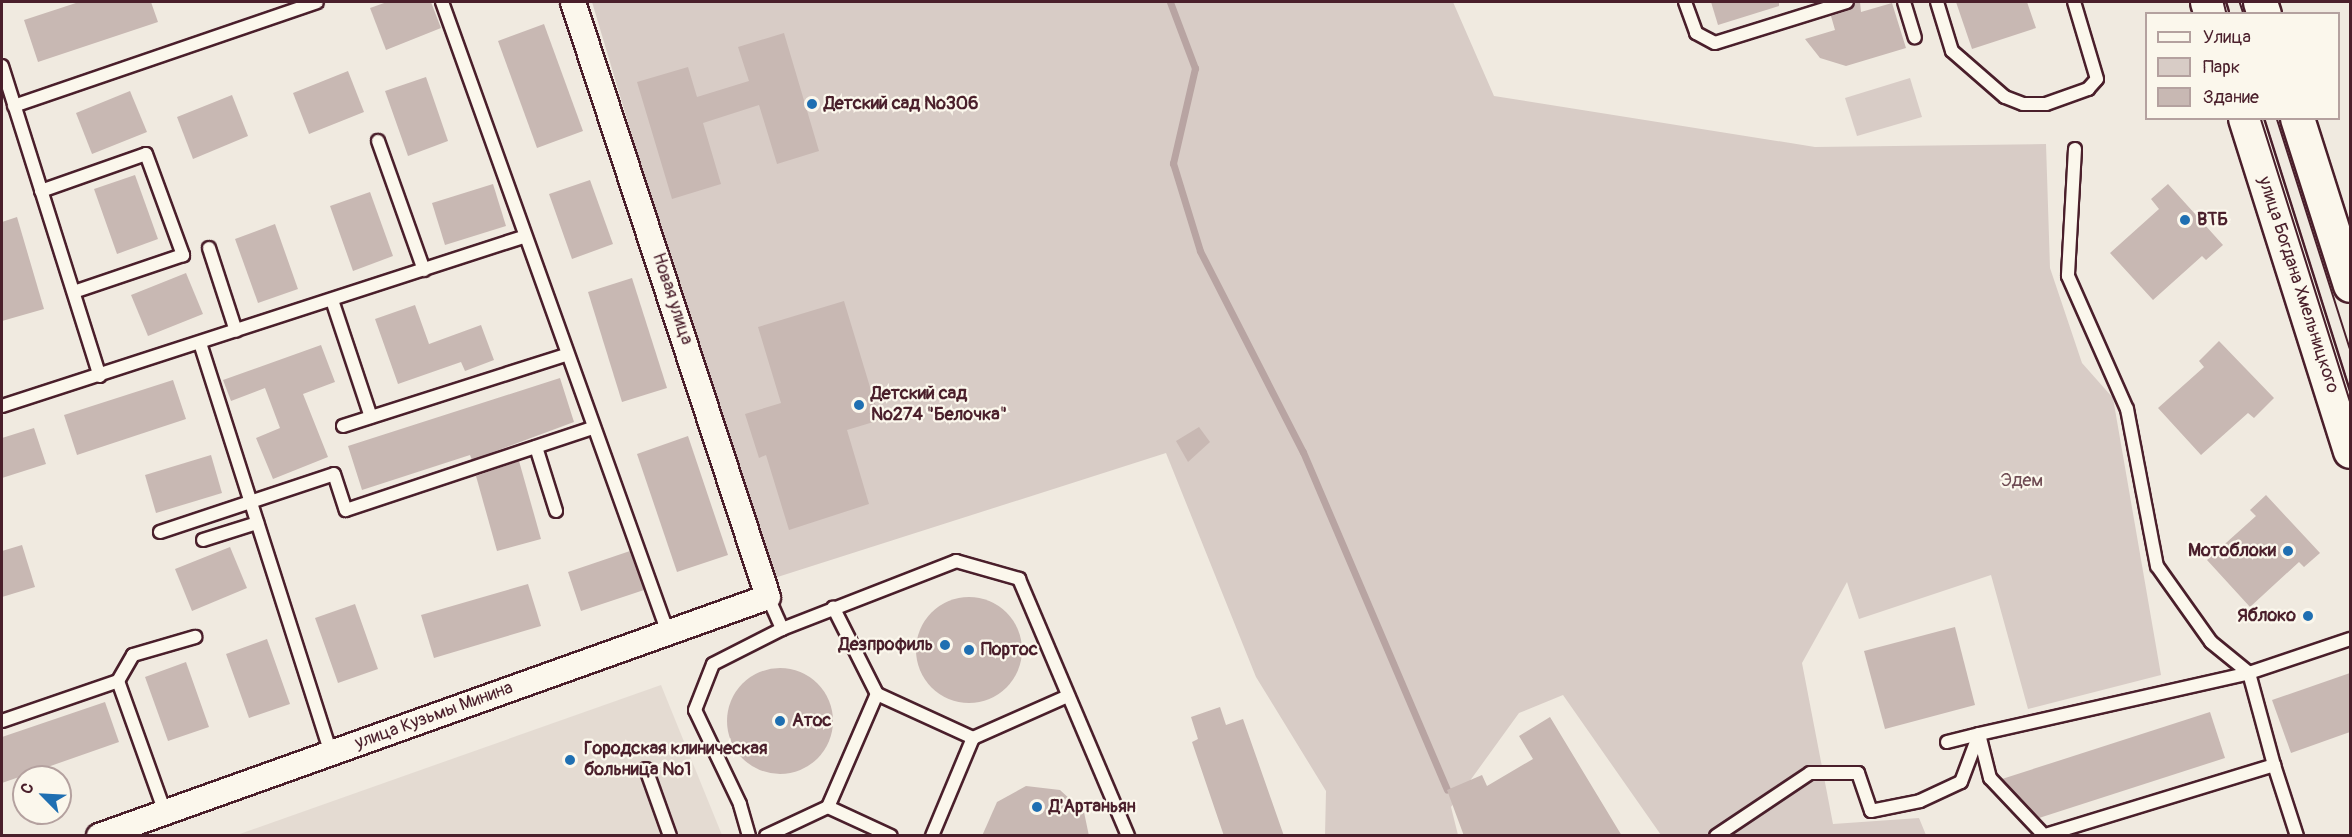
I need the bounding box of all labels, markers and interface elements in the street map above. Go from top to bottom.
legend [2145,12,2340,120]
text: Улица [2203,26,2251,49]
text: Парк [2203,56,2240,79]
text: Здание [2203,86,2259,109]
place label: Детский сад №306 [824,93,979,115]
marker: Детский сад №306 [805,97,819,111]
street label: улица Богдана Хмельницкого [2253,174,2343,396]
place label: ВТБ [2197,209,2228,231]
marker: ВТБ [2178,213,2192,227]
street label: Новая улица [647,250,697,348]
place label: Детский сад №274 "Белочка" [871,384,1007,426]
marker: Детский сад №274 "Белочка" [852,398,866,412]
park label: Эдем [2001,470,2043,492]
place label: Мотоблоки [2188,540,2276,562]
marker: Мотоблоки [2281,544,2295,558]
place label: Яблоко [2237,605,2296,627]
marker: Яблоко [2301,609,2315,623]
place label: Дезпрофиль [839,634,933,656]
marker: Дезпрофиль [938,638,952,652]
place label: Портос [981,639,1038,661]
marker: Портос [962,643,976,657]
street label: улица Кузьмы Минина [352,677,516,755]
place label: Атос [792,710,832,732]
marker: Атос [773,714,787,728]
place label: Городская клиническая больница №1 [584,739,767,782]
marker: Городская клиническая больница №1 [561,751,579,769]
north arrow [12,765,72,825]
text: С [16,780,39,797]
place label: Д'Артаньян [1049,796,1136,818]
marker: Д'Артаньян [1030,800,1044,814]

